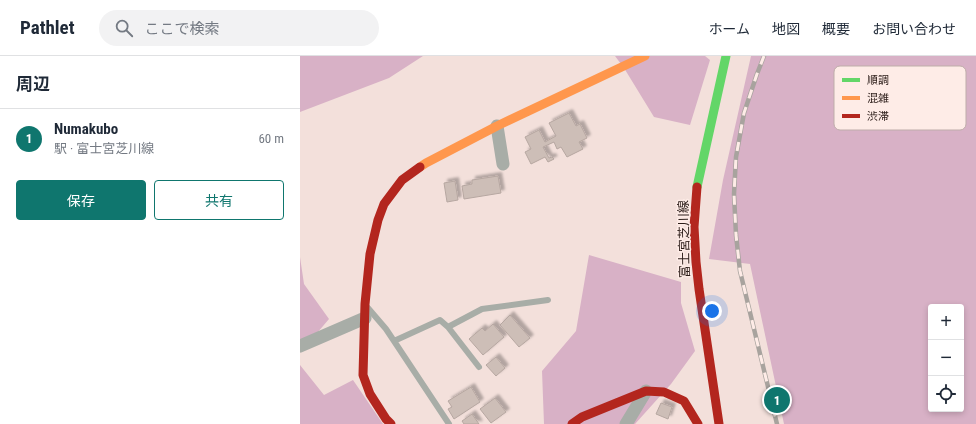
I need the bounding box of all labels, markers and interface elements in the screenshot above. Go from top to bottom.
search box [99,10,379,46]
text: Pathlet [20,16,75,39]
icon: search [113,17,135,39]
text: ここで検索 [145,20,220,38]
text: ホーム [708,21,750,37]
text: 地図 [772,21,800,37]
text: 概要 [822,21,850,37]
text: お問い合わせ [872,21,956,37]
legend [834,66,966,130]
text: 周辺 [16,74,50,94]
text: 順調 [867,74,889,87]
text: 混雑 [867,92,889,105]
text: 渋滞 [867,110,889,123]
text: Numakubo [54,120,118,138]
text: 1 [26,131,32,146]
text: 60 m [258,131,284,146]
text: 駅 · 富士宮芝川線 [54,141,154,156]
button: 保存 [16,180,146,220]
button: 共有 [154,180,284,220]
street label: 富士宮芝川線 [676,200,692,278]
your location [702,301,722,321]
map controls [928,304,964,412]
button: + [928,304,964,340]
button: − [928,340,964,376]
button: locate [928,376,964,412]
pin: 1 [764,385,790,415]

